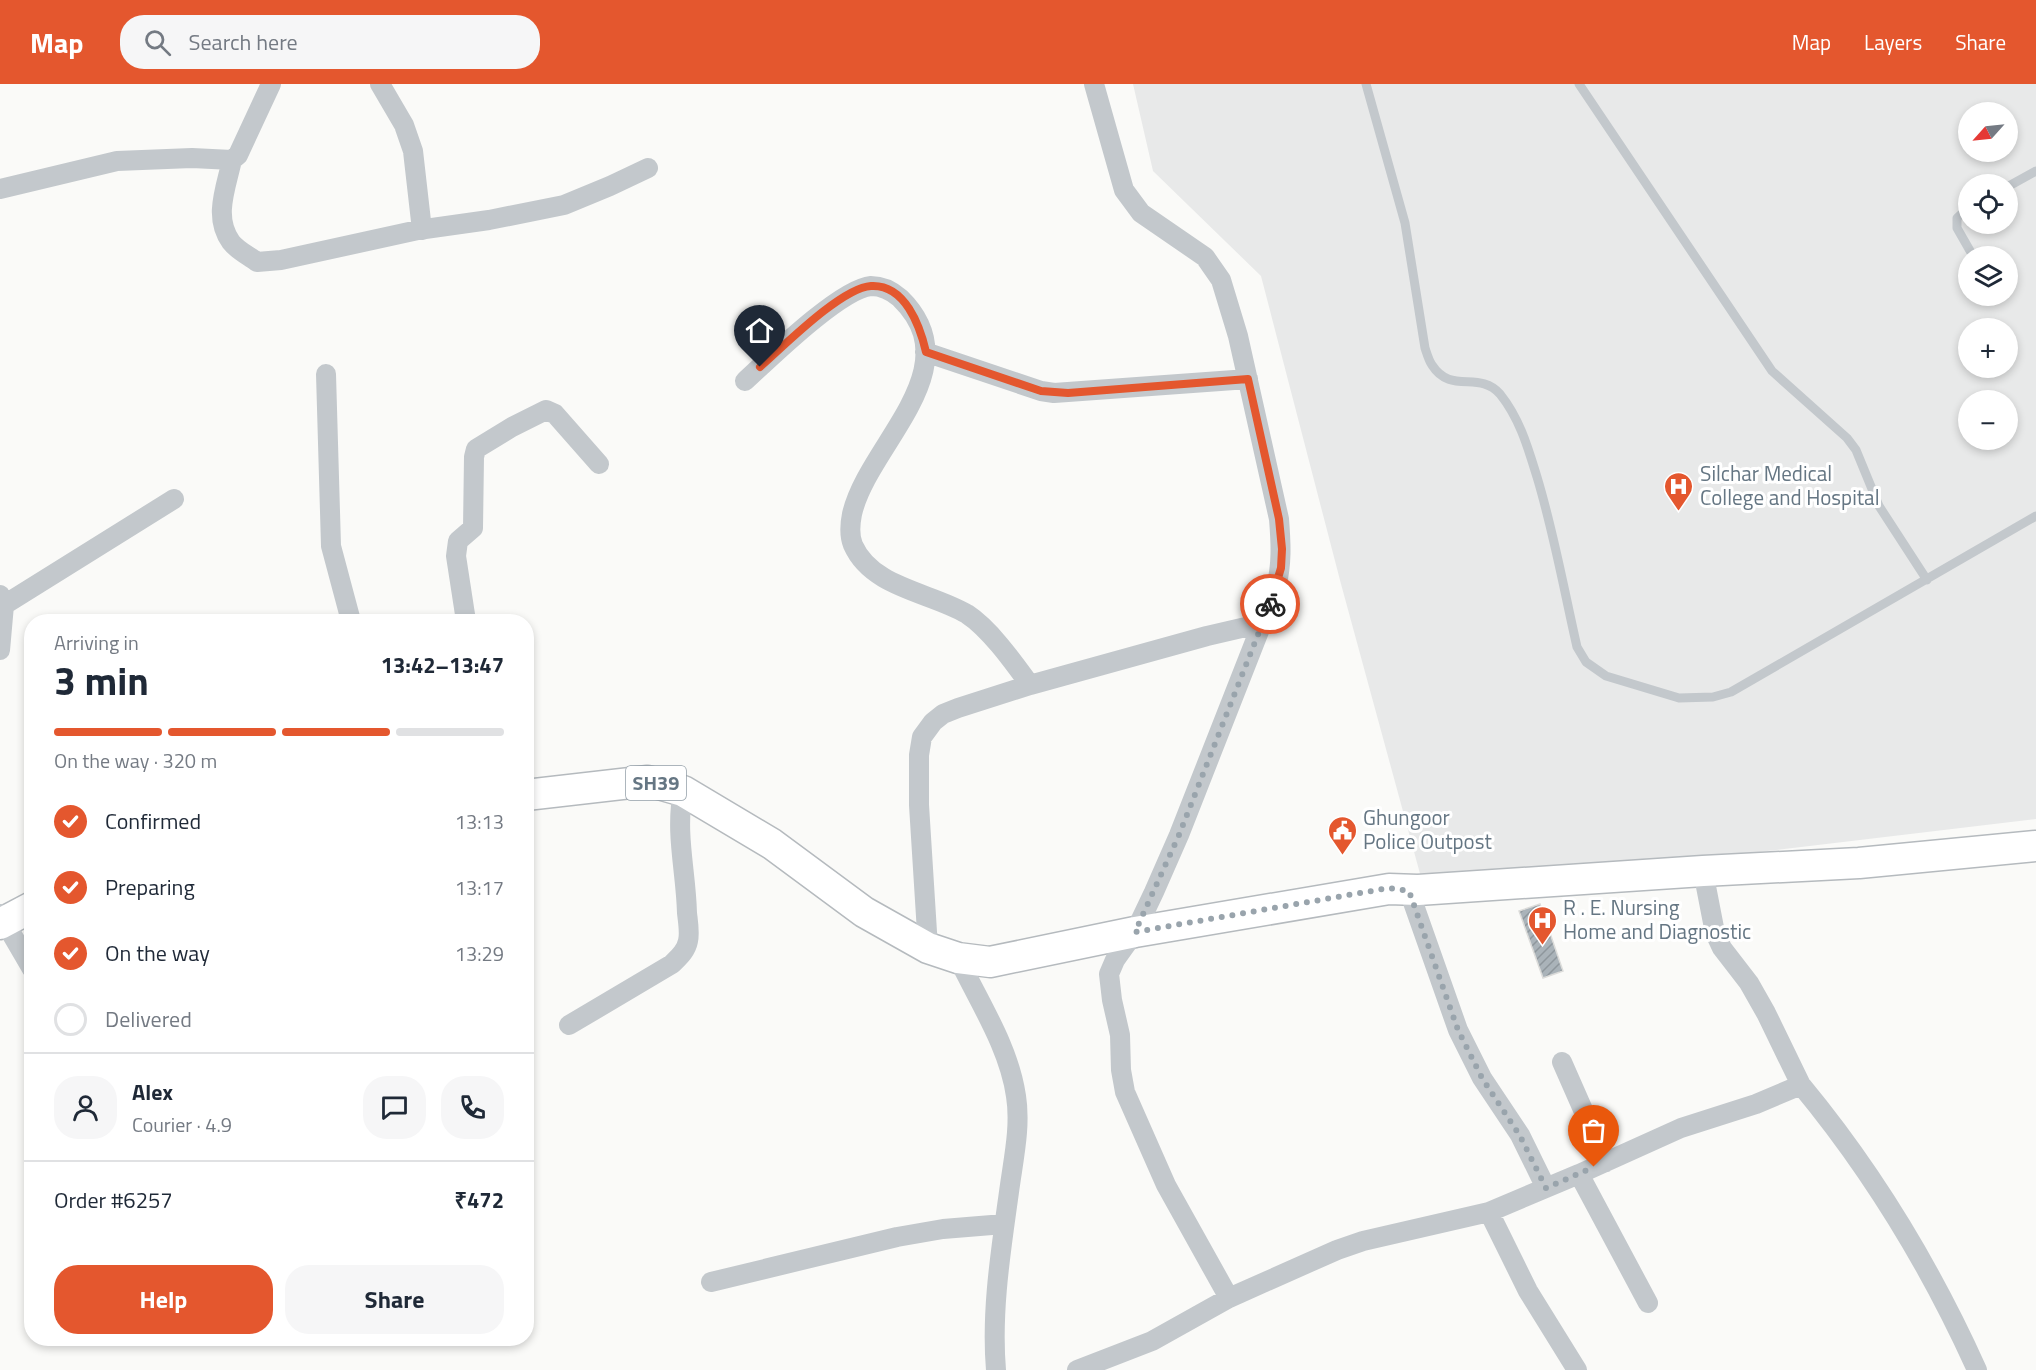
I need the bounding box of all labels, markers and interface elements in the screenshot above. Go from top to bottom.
search box [120,15,540,69]
text: Map [30,21,84,64]
text: Search here [189,25,298,59]
icon: search [141,26,174,59]
text: Map [1792,26,1831,58]
text: Layers [1864,26,1922,58]
text: Share [1955,26,2006,58]
north arrow [1958,102,2018,162]
map controls [1958,102,2018,450]
button: locate [1958,174,2018,234]
button: layers [1958,246,2018,306]
pin [734,305,785,367]
icon: home [743,314,776,347]
button: + [1958,318,2018,378]
button: − [1958,390,2018,450]
place label: Silchar Medical College and Hospital [1700,457,1880,513]
hospital icon: Silchar Medical College and Hospital [1663,470,1695,512]
courier [1240,574,1300,634]
icon: bike [1254,588,1287,621]
text: Arriving in [54,627,139,658]
text: 13:42–13:47 [381,648,504,682]
text: 3 min [54,651,149,710]
text: On the way · 320 m [54,745,217,776]
road number: SH39 [626,766,686,800]
place label: Ghungoor Police Outpost [1363,801,1492,857]
text: Confirmed [105,804,201,838]
icon: check [54,805,87,838]
text: 13:13 [455,806,504,837]
public building icon: Ghungoor Police Outpost [1326,814,1358,856]
text: Preparing [105,870,195,904]
icon: check [54,871,87,904]
text: 13:17 [455,872,504,903]
place label: R . E. Nursing Home and Diagnostic [1563,891,1751,947]
hospital icon: R . E. Nursing Home and Diagnostic [1526,904,1558,946]
text: On the way [105,936,210,970]
icon: check [54,937,87,970]
text: 13:29 [455,938,504,969]
text: Delivered [105,1002,192,1036]
text: Alex [132,1075,173,1109]
button: person [54,1076,117,1139]
button: chat [363,1076,426,1139]
button: phone [441,1076,504,1139]
pin [1568,1105,1619,1167]
text: Courier · 4.9 [132,1109,232,1140]
icon: bag [1577,1114,1610,1147]
text: Order #6257 [54,1183,173,1217]
text: ₹472 [454,1183,504,1217]
button: Help [54,1265,273,1334]
button: Share [285,1265,504,1334]

